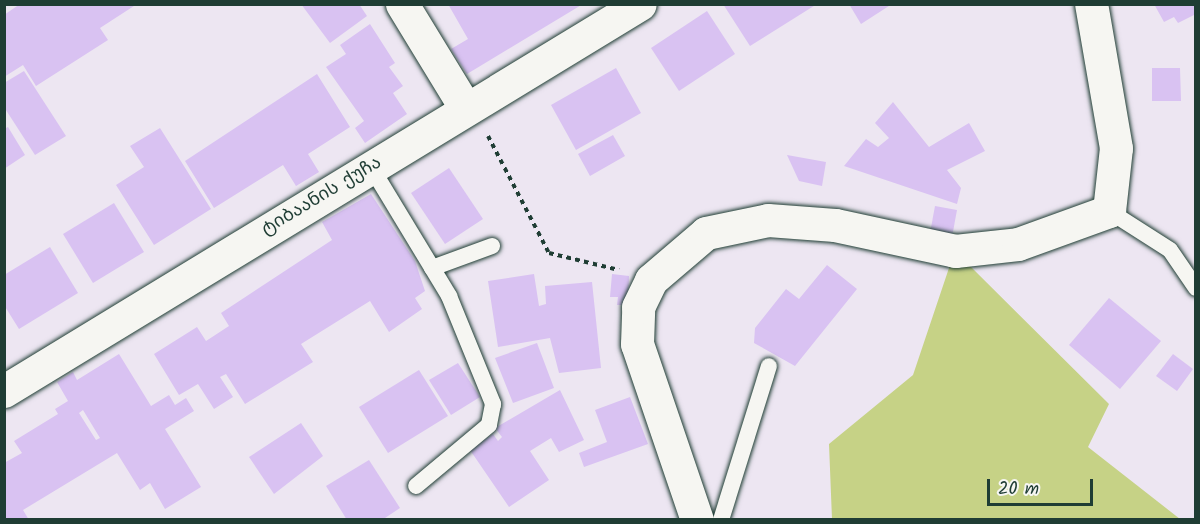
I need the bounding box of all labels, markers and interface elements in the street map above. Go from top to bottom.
street label: ტიბაანის ქუჩა [258,153,386,241]
scale bar [990,467,1096,505]
text: 20 m [998,475,1039,504]

